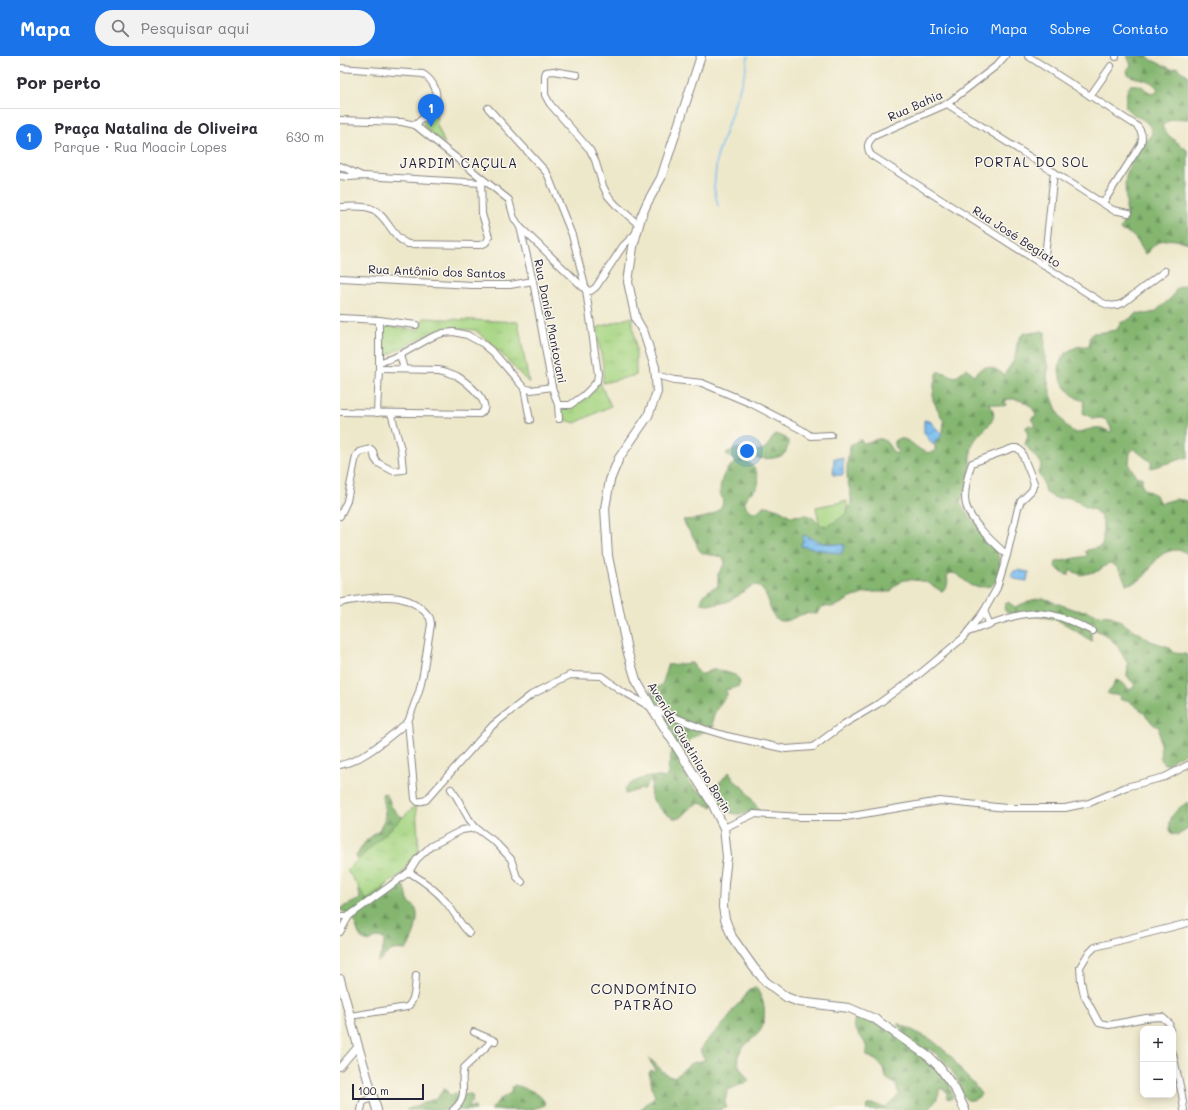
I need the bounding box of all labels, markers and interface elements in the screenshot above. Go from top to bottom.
search box [95,10,375,46]
text: Mapa [20,16,71,41]
icon: search [109,17,131,39]
text: Pesquisar aqui [141,18,250,38]
text: Início [929,19,969,38]
text: Mapa [991,19,1028,38]
text: Sobre [1050,19,1091,38]
text: Contato [1113,19,1168,38]
text: Por perto [16,71,100,93]
street label: Rua Bahia [885,86,945,124]
pin: 1 [418,94,444,127]
text: Praça Natalina de Oliveira [54,118,258,138]
text: 1 [26,128,32,145]
text: 630 m [286,128,324,145]
text: Parque · Rua Moacir Lopes [54,138,227,155]
district label: PORTAL DO SOL [975,153,1089,170]
district label: JARDIM CAÇULA [400,154,518,171]
street label: Rua José Begiato [970,202,1064,270]
street label: Rua Daniel Mantovani [531,258,571,384]
street label: Rua Antônio dos Santos [368,261,506,281]
your location [737,441,757,461]
street label: Avenida Giustiniano Borin [644,678,736,816]
district label: CONDOMÍNIO PATRÃO [591,979,697,1014]
map controls [1140,1026,1176,1098]
button: + [1140,1026,1176,1062]
button: − [1140,1062,1176,1098]
scale bar [352,1082,424,1101]
text: 100 m [358,1083,389,1098]

